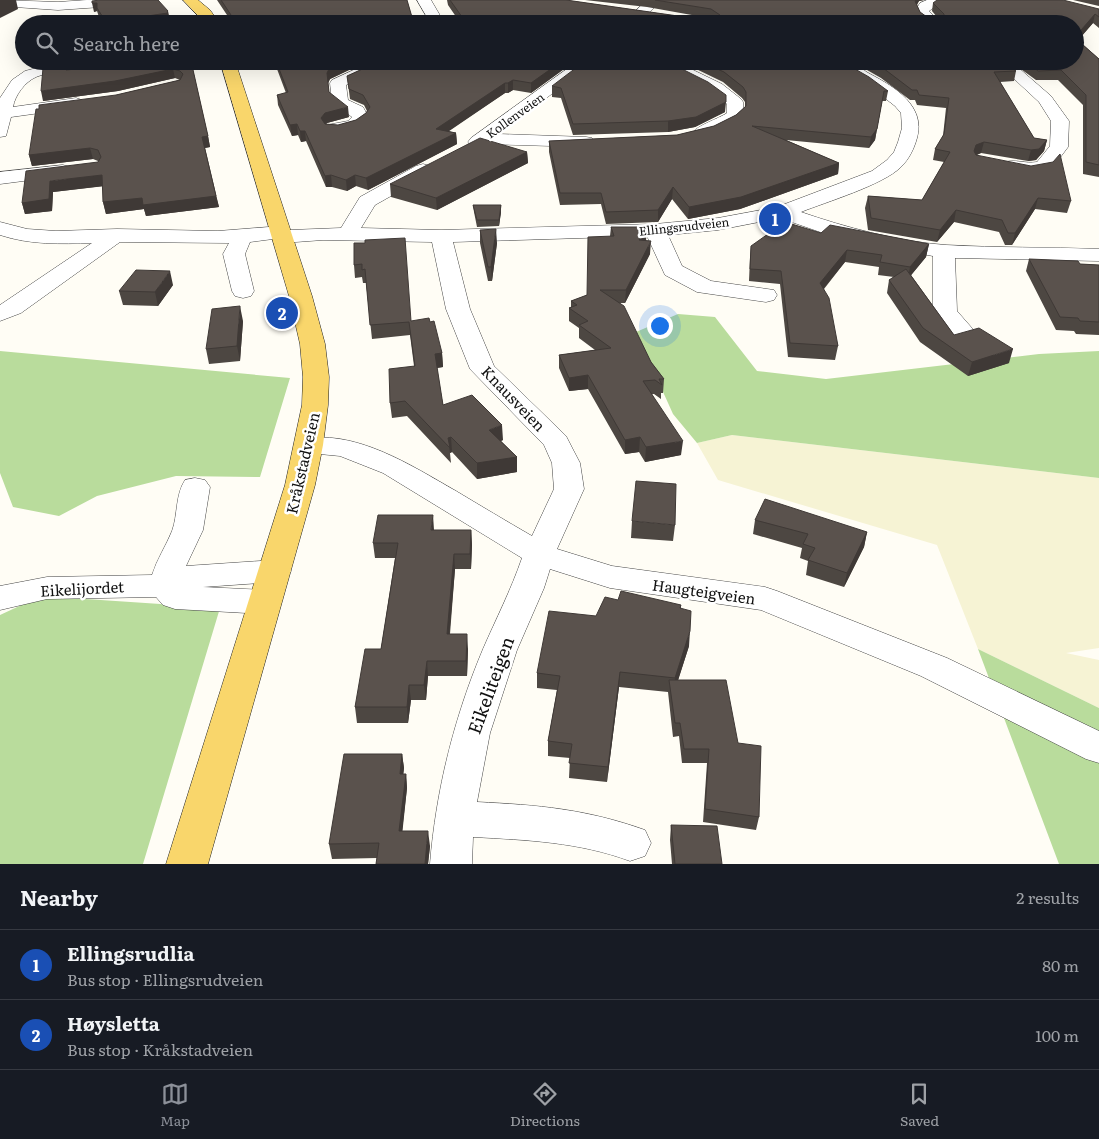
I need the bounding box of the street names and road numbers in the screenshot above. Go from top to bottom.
street label: Kollenveien [482,88,548,142]
street label: Ellingsrudveien [638,212,730,240]
street label: Knausveien [477,360,551,436]
street label: Kråkstadveien [279,410,325,516]
street label: Haugteigveien [651,572,757,610]
street label: Eikelijordet [39,574,125,602]
street label: Eikeliteigen [460,632,520,738]

